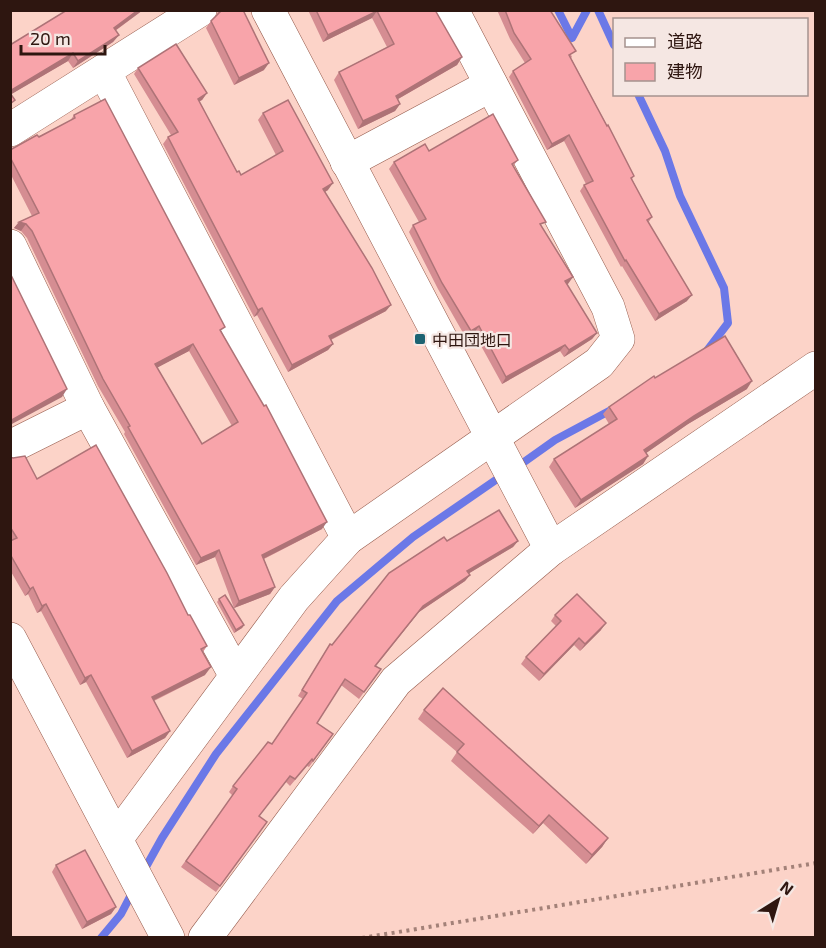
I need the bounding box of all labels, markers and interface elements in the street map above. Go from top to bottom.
scale bar [21,18,105,56]
legend [613,18,808,96]
text: 20 m [30,27,71,49]
text: 道路 [667,30,703,52]
text: 建物 [667,60,703,82]
place label: 中田団地口 [432,330,512,349]
marker: 中田団地口 [413,332,427,346]
north arrow [748,870,808,930]
text: N [777,877,798,899]

